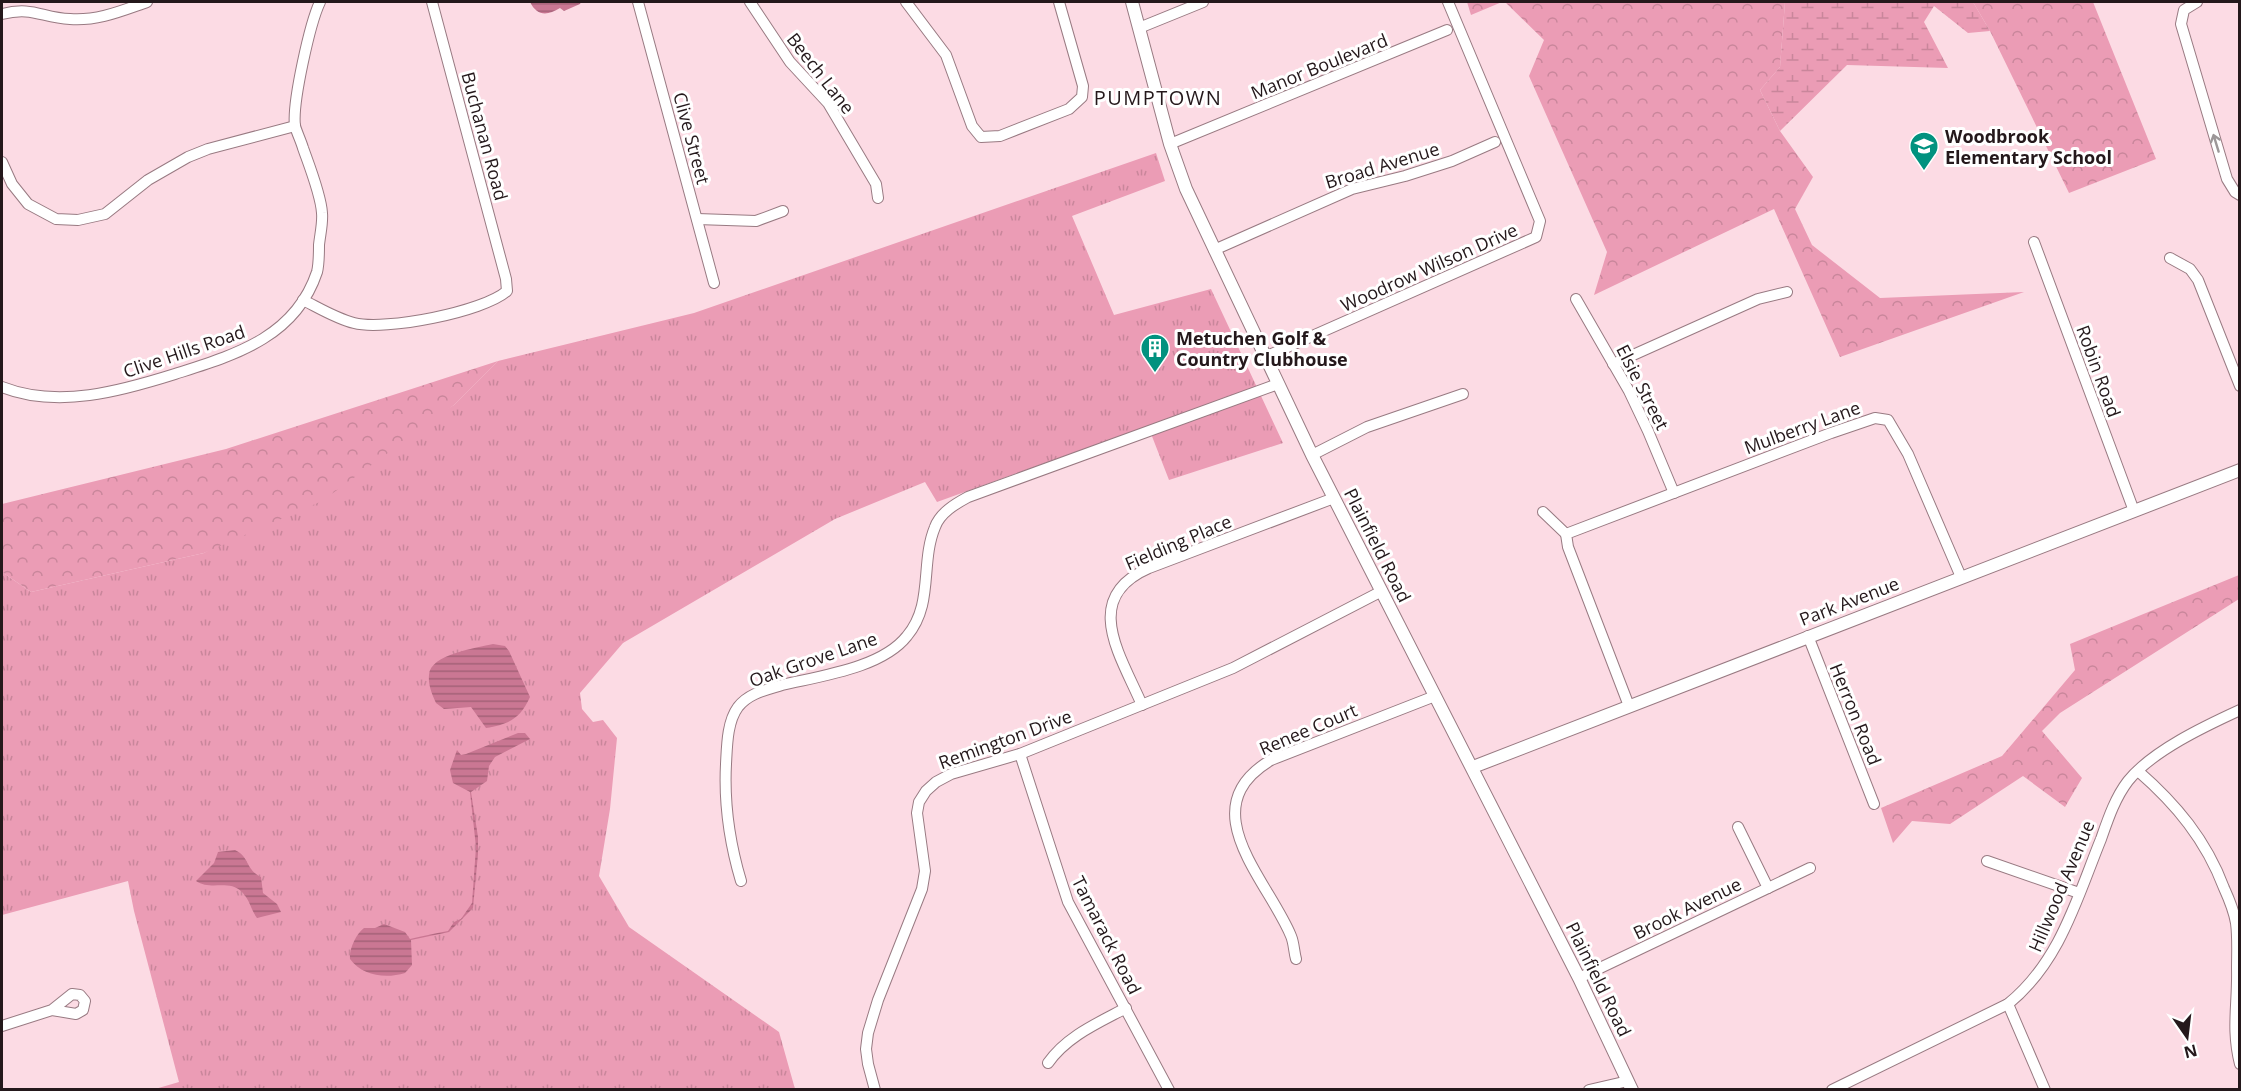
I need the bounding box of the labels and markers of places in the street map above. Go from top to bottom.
place label: Woodbrook Elementary School [1945,124,2112,169]
school or university icon: Woodbrook Elementary School [1908,130,1940,172]
place label: Metuchen Golf & Country Clubhouse [1176,326,1348,371]
building icon: Metuchen Golf & Country Clubhouse [1139,332,1171,374]

